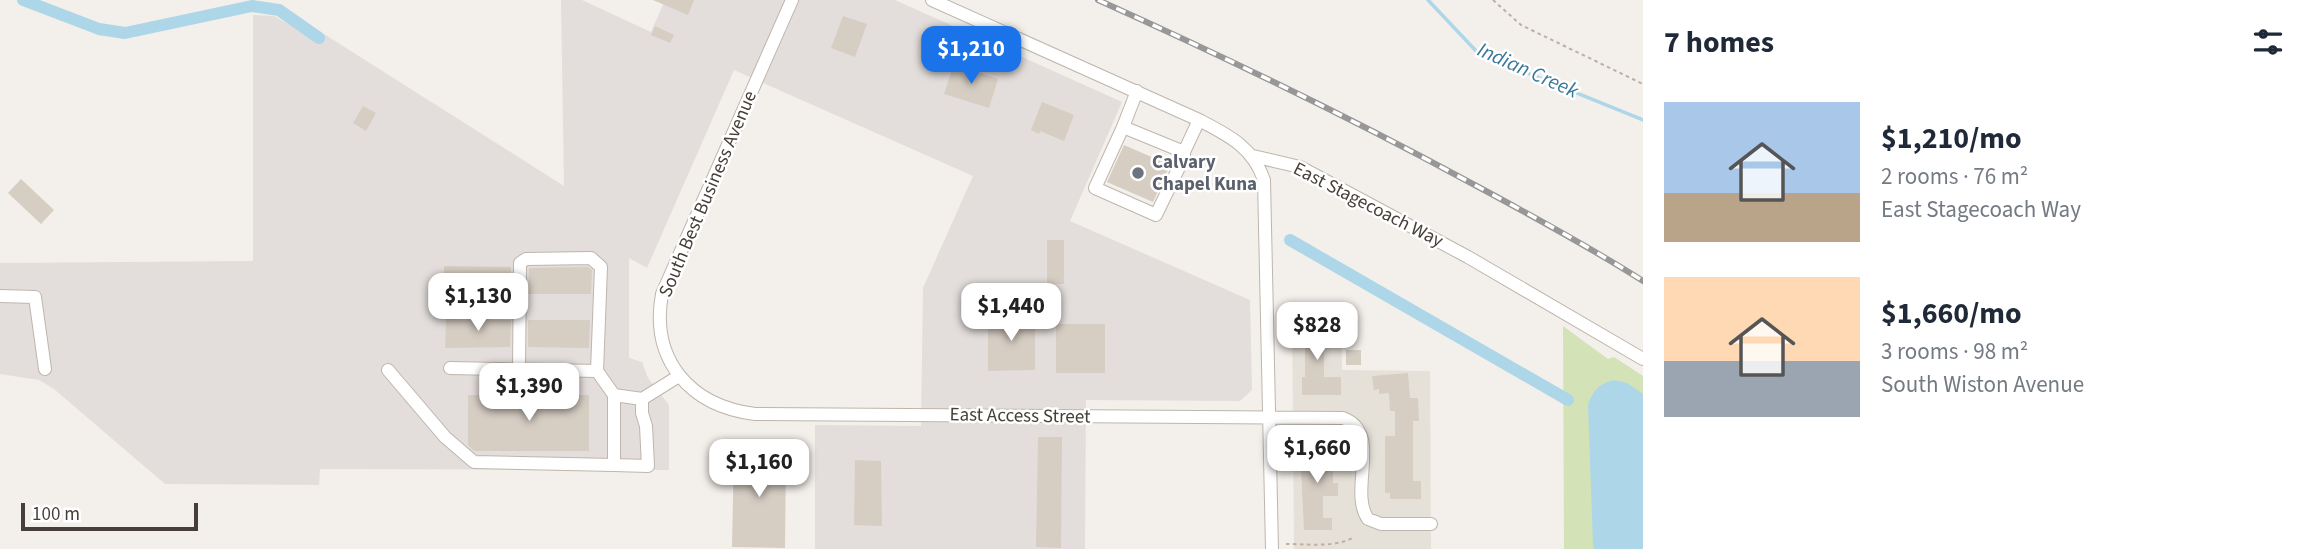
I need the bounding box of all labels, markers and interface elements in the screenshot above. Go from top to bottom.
text: 7 homes [1664,21,1774,64]
icon: filters [2249,23,2287,61]
pin: $1,210 [914,27,1028,86]
text: $1,210 [937,32,1005,65]
water label: Indian Creek [1473,34,1584,106]
street label: South Best Business Avenue [652,87,764,301]
text: $1,210/mo [1881,117,2022,160]
icon: home [1720,130,1804,214]
place label: Calvary Chapel Kuna [1152,149,1257,198]
street label: East Stagecoach Way [1288,155,1448,255]
text: 2 rooms · 76 m² [1881,160,2028,193]
marker: Calvary Chapel Kuna [1130,165,1146,181]
text: East Stagecoach Way [1881,193,2081,226]
pin: $1,130 [421,274,535,333]
text: $1,130 [444,279,512,312]
pin: $1,440 [954,284,1068,343]
text: $1,440 [977,289,1045,322]
text: $1,660/mo [1881,292,2022,335]
pin: $828 [1276,302,1358,362]
icon: home [1720,305,1804,389]
text: $828 [1293,308,1341,341]
text: 3 rooms · 98 m² [1881,335,2028,368]
pin: $1,390 [472,364,586,423]
text: South Wiston Avenue [1881,368,2084,401]
text: $1,390 [495,369,563,402]
street label: East Access Street [949,401,1091,431]
pin: $1,660 [1260,426,1374,485]
text: $1,660 [1283,431,1351,464]
pin: $1,160 [702,440,816,499]
text: $1,160 [725,445,793,478]
scale bar [21,500,198,532]
text: 100 m [32,501,80,528]

